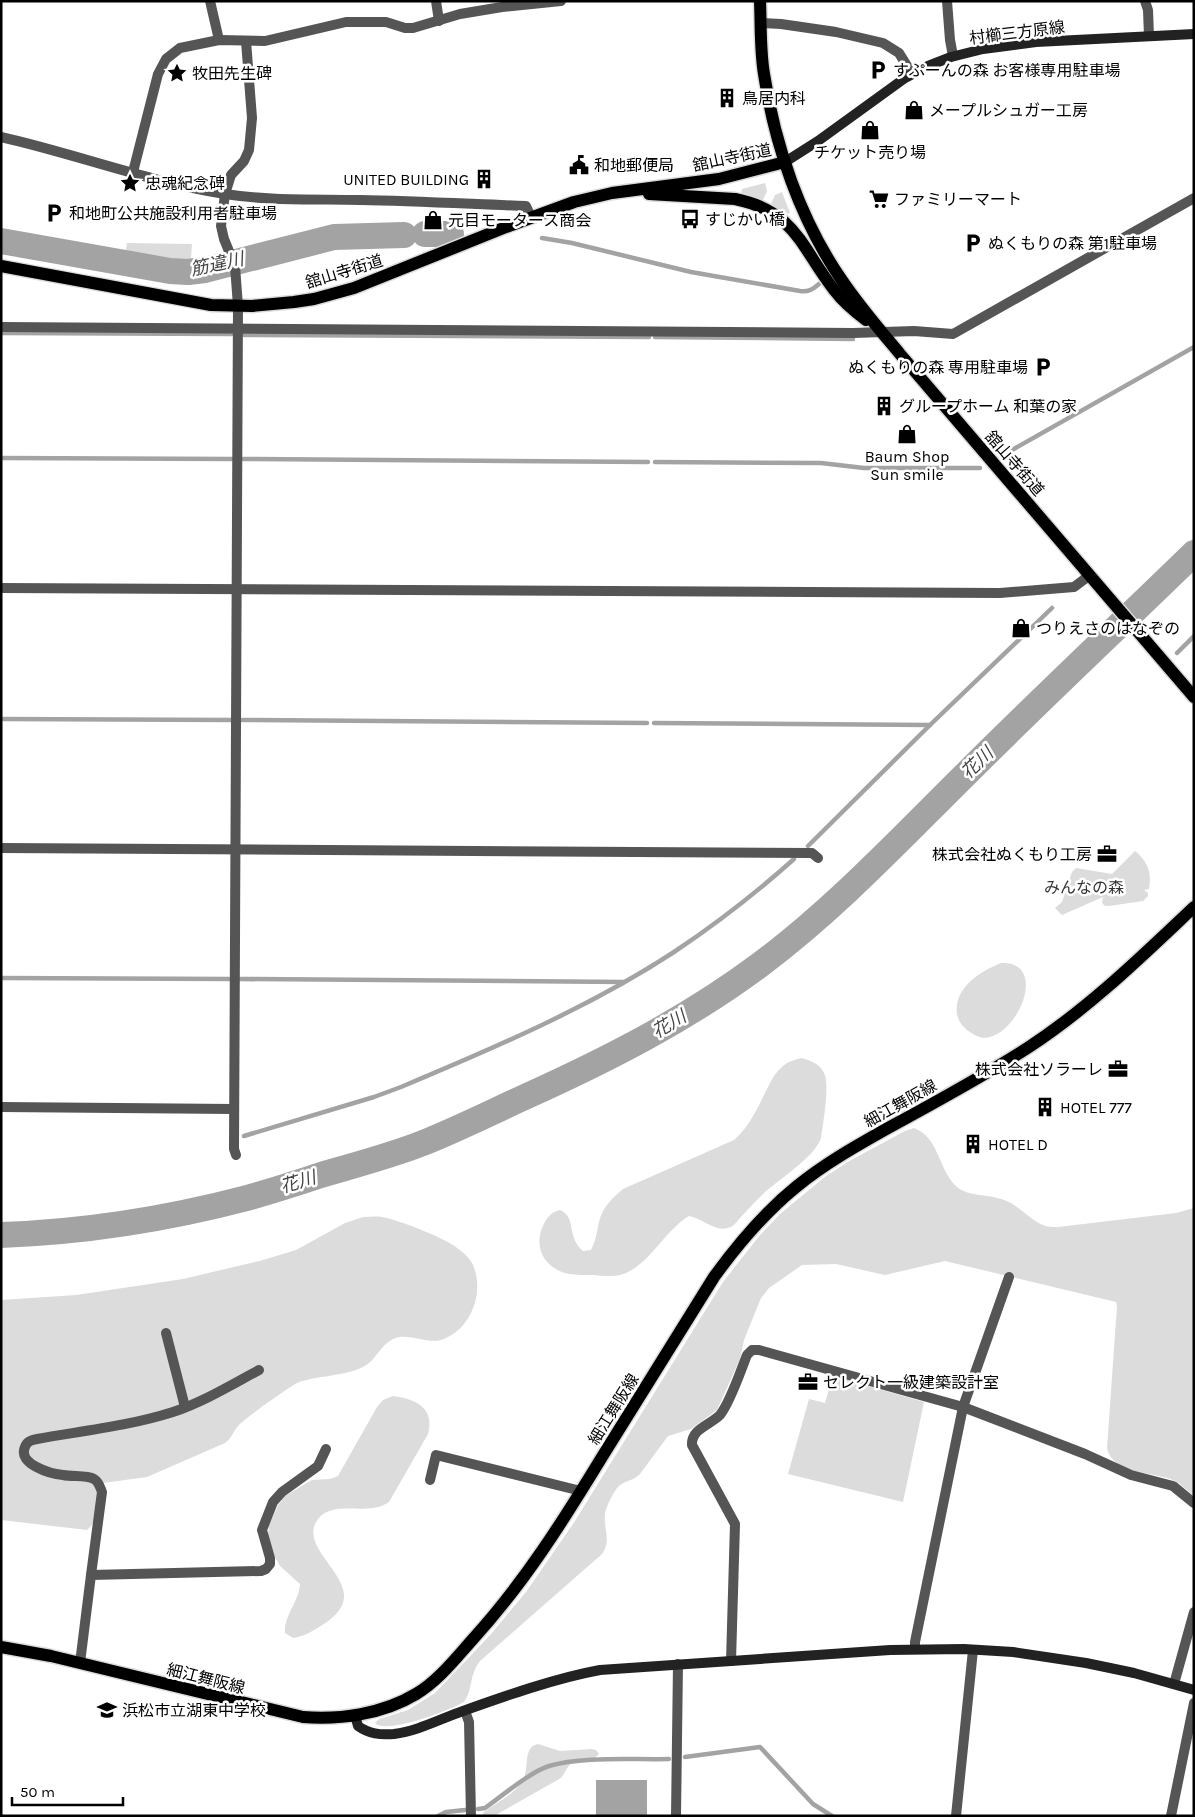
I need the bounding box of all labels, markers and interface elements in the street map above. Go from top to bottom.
street label: 村櫛三方原線 [968,17,1066,48]
parking icon: すぷーんの森 お客様専用駐車場 [867,59,889,81]
place label: すぷーんの森 お客様専用駐車場 [893,61,1120,80]
place icon: 牧田先生碑 [166,62,188,84]
place label: 牧田先生碑 [192,64,272,83]
building icon: 鳥居内科 [716,87,738,109]
place label: 鳥居内科 [742,89,806,108]
shop icon: メープルシュガー工房 [903,99,925,121]
place label: メープルシュガー工房 [929,101,1088,120]
shop icon: チケット売り場 [859,119,881,141]
street label: 舘山寺街道 [691,140,773,175]
place label: チケット売り場 [814,143,926,162]
public building icon: 和地郵便局 [568,154,590,176]
place label: 和地郵便局 [594,156,674,175]
building icon: UNITED BUILDING [473,168,495,190]
place label: UNITED BUILDING [343,170,469,189]
place icon: 忠魂紀念碑 [119,172,141,194]
place label: 忠魂紀念碑 [145,174,225,193]
supermarket icon: ファミリーマート [868,188,890,210]
place label: ファミリーマート [894,190,1022,209]
parking icon: 和地町公共施設利用者駐車場 [43,202,65,224]
place label: 和地町公共施設利用者駐車場 [69,204,277,223]
bus stop icon: すじかい橋 [679,208,701,230]
shop icon: 元目モータース商会 [422,209,444,231]
place label: すじかい橋 [705,210,785,229]
place label: 元目モータース商会 [448,211,591,230]
parking icon: ぬくもりの森 第1駐車場 [962,232,984,254]
place label: ぬくもりの森 第1駐車場 [988,234,1157,253]
water label: 筋違川 [188,247,248,280]
street label: 舘山寺街道 [303,251,385,292]
parking icon: ぬくもりの森 専用駐車場 [1032,356,1054,378]
place label: ぬくもりの森 専用駐車場 [848,358,1028,377]
building icon: グループホーム 和葉の家 [873,395,895,417]
place label: グループホーム 和葉の家 [899,397,1077,416]
shop icon: Baum Shop Sun smile [896,423,918,445]
street label: 舘山寺街道 [981,427,1048,500]
place label: Baum Shop Sun smile [865,447,949,484]
shop icon: つりえさのはなぞの [1010,617,1032,639]
place label: つりえさのはなぞの [1036,619,1180,638]
water label: 花川 [956,741,999,783]
office icon: 株式会社ぬくもり工房 [1096,843,1118,865]
place label: 株式会社ぬくもり工房 [932,845,1092,864]
park label: みんなの森 [1044,878,1124,897]
water label: 花川 [648,1004,692,1043]
office icon: 株式会社ソラーレ [1107,1058,1129,1080]
place label: 株式会社ソラーレ [975,1060,1103,1079]
street label: 細江舞阪線 [861,1076,940,1131]
building icon: HOTEL 777 [1034,1096,1056,1118]
place label: HOTEL 777 [1060,1098,1132,1117]
building icon: HOTEL D [962,1133,984,1155]
place label: HOTEL D [988,1135,1048,1154]
water label: 花川 [278,1166,320,1198]
street label: 細江舞阪線 [584,1370,643,1448]
office icon: セレクト一級建築設計室 [797,1371,819,1393]
place label: セレクト一級建築設計室 [823,1373,999,1392]
street label: 細江舞阪線 [165,1660,247,1697]
school or university icon: 浜松市立湖東中学校 [96,1699,118,1721]
place label: 浜松市立湖東中学校 [122,1701,266,1720]
scale bar [12,1774,124,1806]
text: 50 m [20,1783,55,1801]

